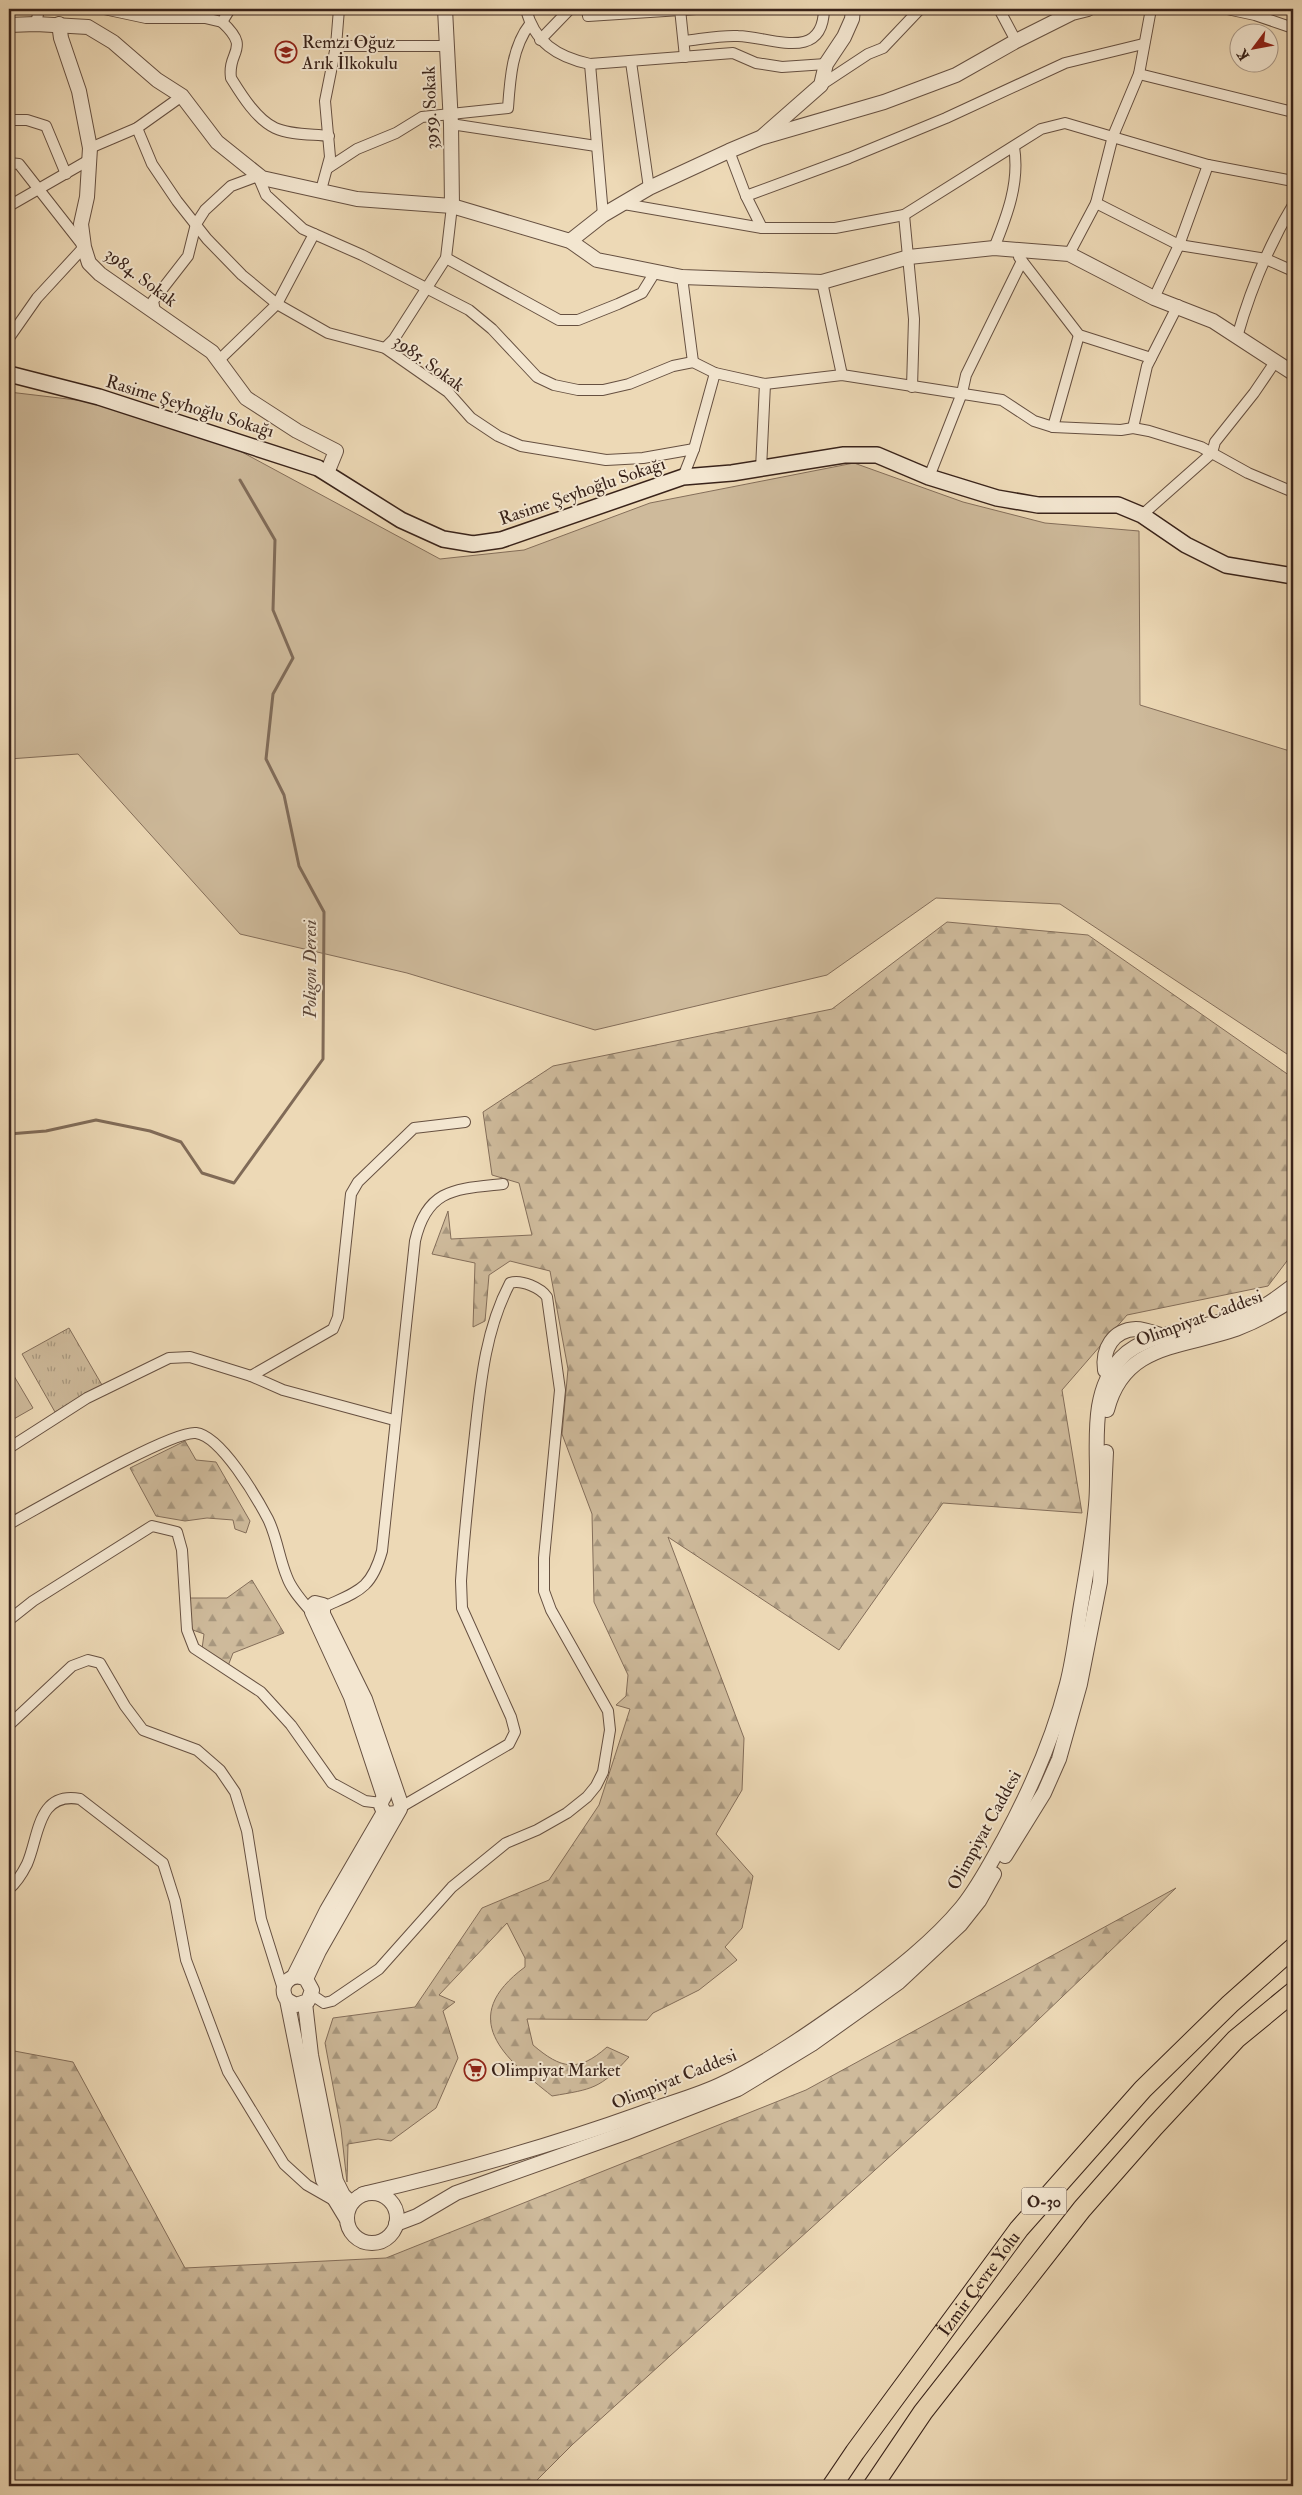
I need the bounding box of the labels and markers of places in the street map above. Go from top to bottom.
place label: Remzi Oğuz Arık İlkokulu [301,31,398,75]
school or university icon: Remzi Oğuz Arık İlkokulu [274,40,298,64]
supermarket icon: Olimpiyat Market [463,2058,487,2082]
place label: Olimpiyat Market [491,2059,621,2082]

